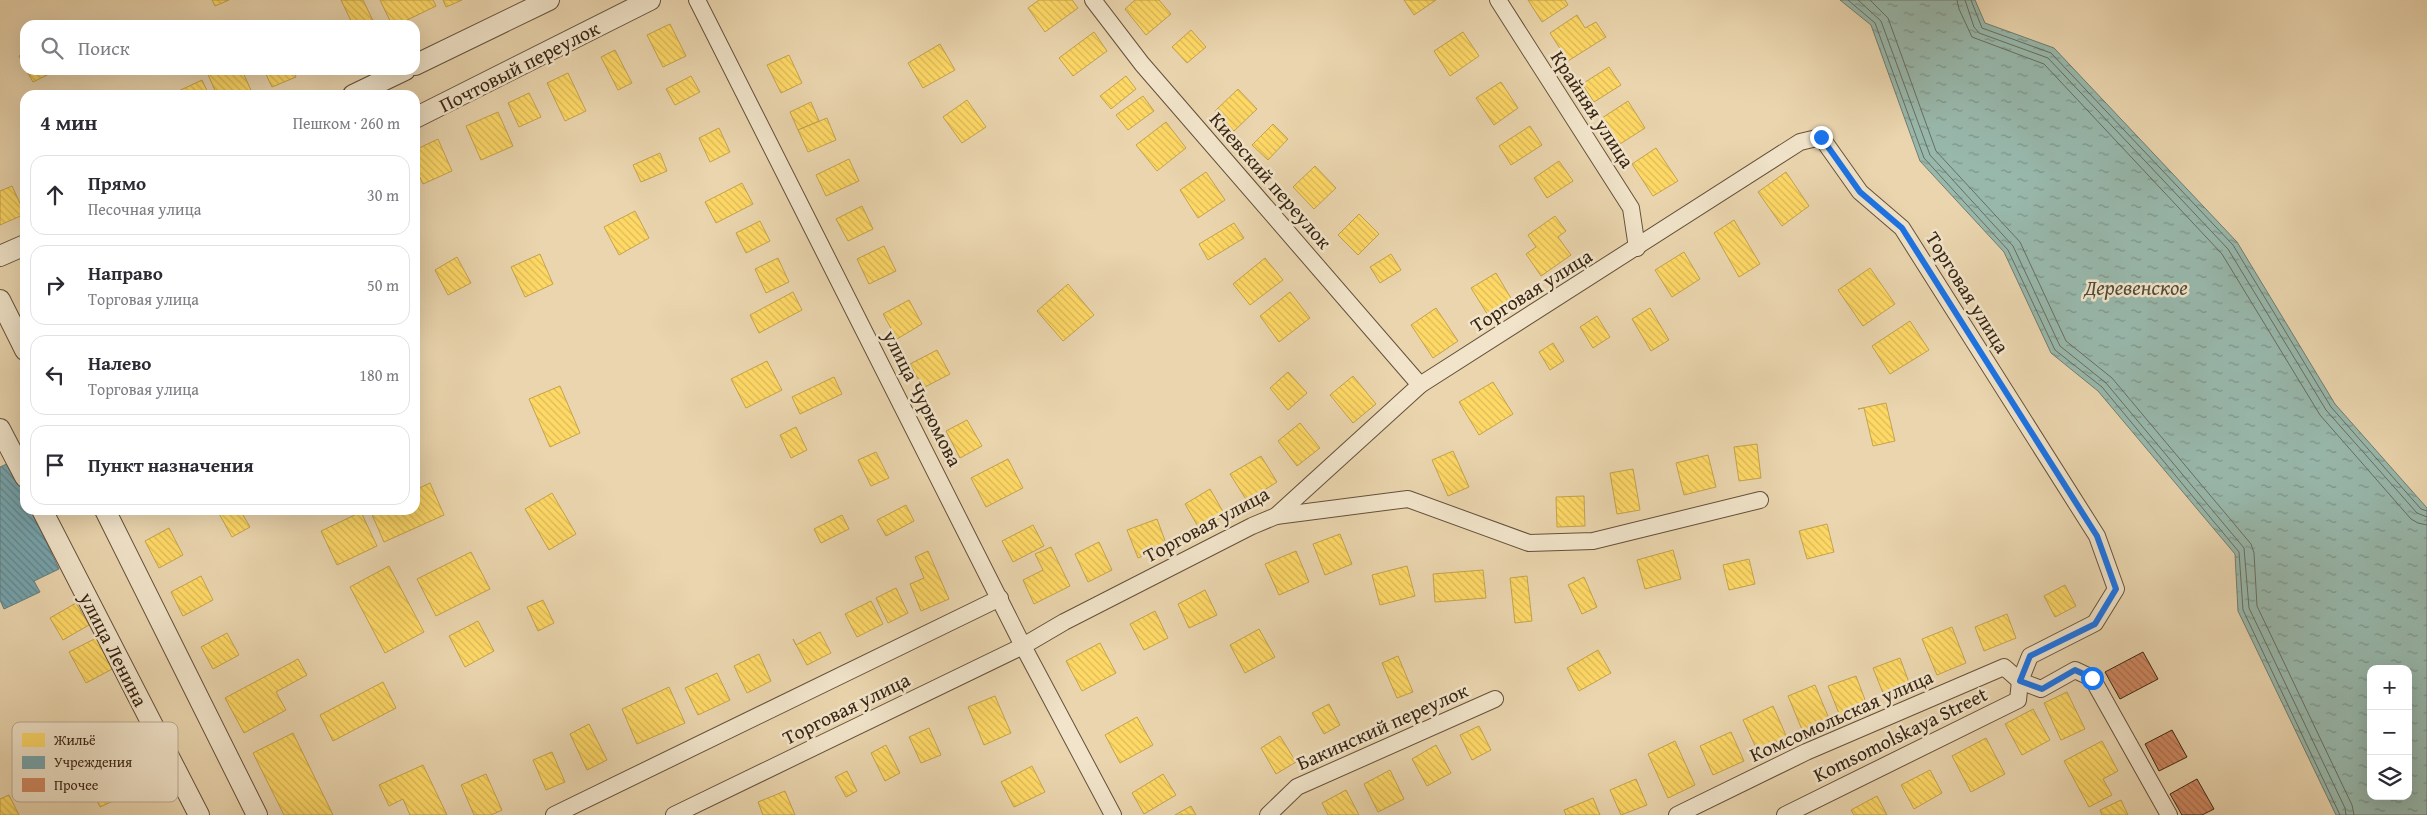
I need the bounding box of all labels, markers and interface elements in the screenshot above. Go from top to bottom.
street label: Почтовый переулок [434,13,605,119]
search box [20,20,420,75]
icon: search [38,34,66,62]
text: Поиск [78,34,130,62]
street label: Крайняя улица [1544,45,1642,174]
street label: Киевский переулок [1203,105,1339,255]
text: 4 мин [40,107,97,138]
text: Пешком · 260 m [293,111,400,135]
route end [1810,126,1833,149]
text: Прямо [88,169,146,197]
icon: ahead [41,181,69,209]
text: 30 m [367,183,399,207]
text: Песочная улица [88,197,201,221]
street label: Торговая улица [1919,226,2017,359]
street label: Торговая улица [1465,241,1598,339]
text: Направо [88,259,163,287]
icon: right [41,271,69,299]
water label: Деревенское [2083,272,2188,303]
text: 50 m [367,273,399,297]
text: Торговая улица [88,287,199,311]
street label: улица Чурюмова [876,324,970,472]
text: Налево [88,349,151,377]
icon: left [41,361,69,389]
text: 180 m [359,363,399,387]
text: Торговая улица [88,377,199,401]
icon: arrive [41,451,69,479]
text: Пункт назначения [88,451,254,479]
street label: Торговая улица [1138,478,1274,569]
street label: улица Ленина [72,586,156,712]
street label: Комсомольская улица [1745,661,1938,769]
street label: Торговая улица [777,664,915,751]
map controls [2367,665,2412,800]
button: + [2367,665,2412,710]
route start [2081,667,2104,690]
street label: Бакинский переулок [1292,675,1473,777]
street label: Komsomolskaya Street [1808,679,1992,789]
button: − [2367,710,2412,755]
legend [12,722,178,802]
text: Жильё [53,730,96,750]
text: Учреждения [54,752,132,772]
button: layers [2367,755,2412,800]
text: Прочее [54,775,99,795]

